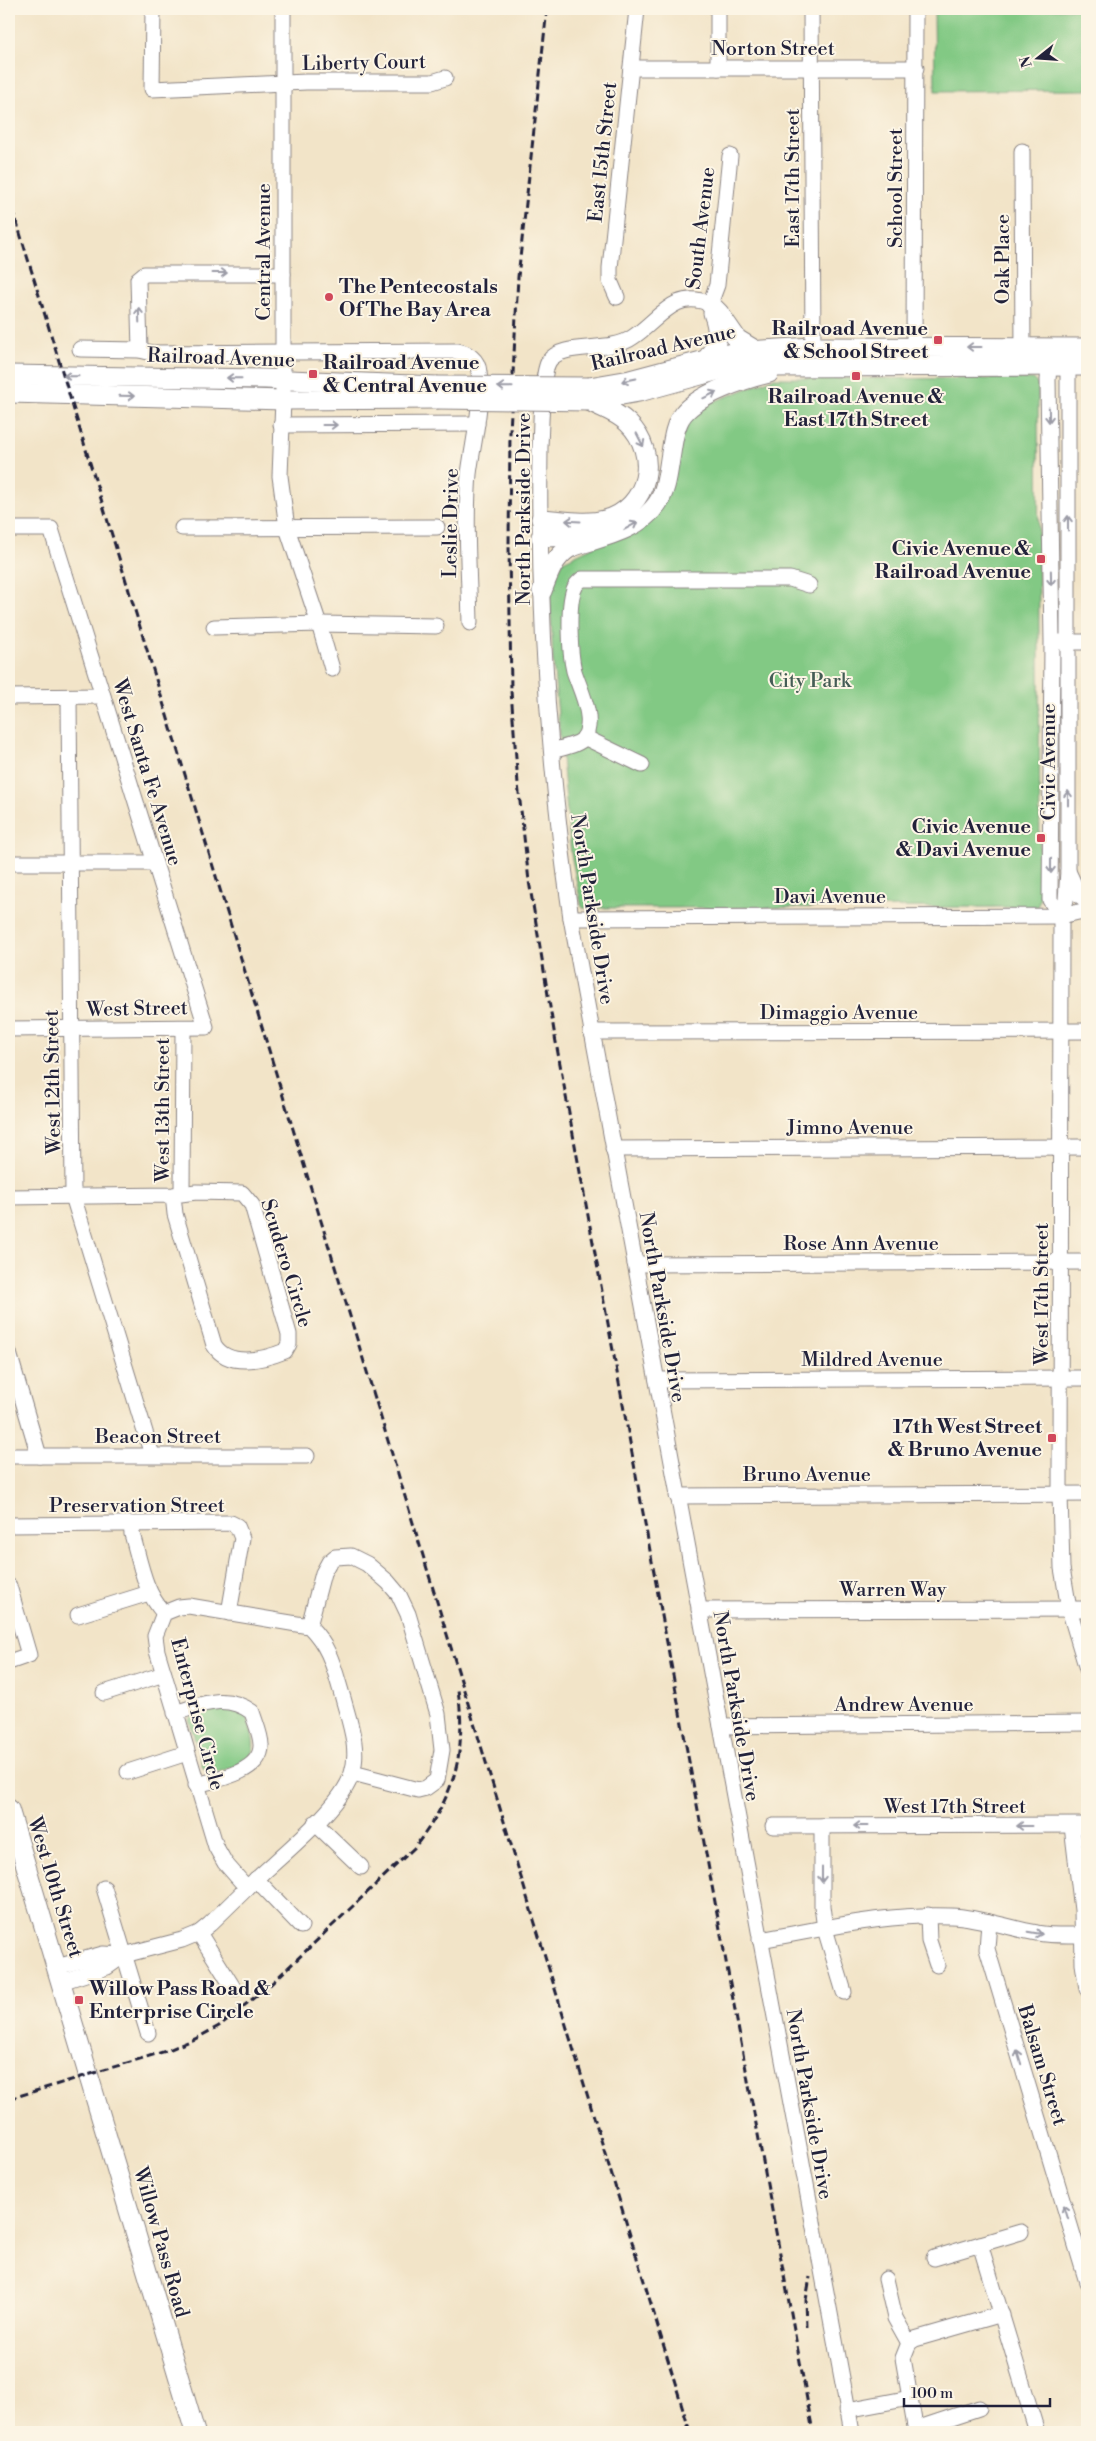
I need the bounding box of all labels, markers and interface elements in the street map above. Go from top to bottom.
north arrow [1014,32,1064,82]
street label: Norton Street [711,37,835,62]
street label: Liberty Court [302,50,426,77]
text: N [1016,54,1037,69]
street label: East 15th Street [584,81,623,224]
street label: East 17th Street [781,108,806,248]
street label: School Street [884,128,909,248]
street label: South Avenue [682,165,721,291]
street label: Central Avenue [252,183,277,321]
street label: Oak Place [991,214,1016,304]
one-way arrow [211,268,227,278]
place label: The Pentecostals Of The Bay Area [339,275,498,323]
marker: The Pentecostals Of The Bay Area [323,291,335,303]
one-way arrow [134,307,143,323]
place label: Railroad Avenue & School Street [772,317,929,365]
street label: Railroad Avenue [588,320,738,377]
marker: Railroad Avenue & School Street [932,334,944,346]
one-way arrow [967,342,983,352]
street label: Railroad Avenue [147,343,295,374]
place label: Railroad Avenue & Central Avenue [323,351,487,399]
marker: Railroad Avenue & Central Avenue [307,368,319,380]
marker: Railroad Avenue & East 17th Street [850,370,862,382]
one-way arrow [64,371,80,381]
one-way arrow [226,373,242,383]
one-way arrow [621,376,637,386]
one-way arrow [498,383,514,392]
place label: Railroad Avenue & East 17th Street [768,385,944,433]
one-way arrow [702,390,717,399]
one-way arrow [119,392,135,401]
one-way arrow [1044,407,1054,423]
street label: North Parkside Drive [512,413,537,605]
one-way arrow [321,420,337,430]
one-way arrow [636,432,645,447]
street label: Leslie Drive [438,468,465,578]
one-way arrow [1063,515,1073,532]
one-way arrow [566,516,582,525]
one-way arrow [623,521,638,531]
place label: Civic Avenue & Railroad Avenue [875,537,1031,585]
marker: Civic Avenue & Railroad Avenue [1035,553,1047,565]
one-way arrow [1046,570,1056,586]
park label: City Park [769,669,853,694]
street label: West Santa Fe Avenue [106,675,187,869]
street label: Civic Avenue [1037,703,1062,821]
one-way arrow [1063,790,1073,806]
street label: North Parkside Drive [564,812,619,1006]
place label: Civic Avenue & Davi Avenue [896,815,1031,863]
marker: Civic Avenue & Davi Avenue [1035,832,1047,844]
one-way arrow [1046,857,1056,873]
street label: Davi Avenue [774,885,886,910]
street label: West Street [85,996,188,1023]
street label: Dimaggio Avenue [760,1001,918,1026]
street label: West 12th Street [40,1009,67,1156]
street label: West 13th Street [151,1038,176,1183]
street label: Jimno Avenue [786,1116,913,1141]
street label: Scudero Circle [254,1196,317,1331]
street label: North Parkside Drive [632,1210,691,1404]
street label: West 17th Street [1030,1223,1055,1366]
street label: Rose Ann Avenue [783,1232,939,1257]
street label: Mildred Avenue [801,1348,943,1373]
place label: 17th West Street & Bruno Avenue [888,1415,1043,1463]
street label: Beacon Street [94,1425,221,1450]
marker: 17th West Street & Bruno Avenue [1046,1432,1058,1444]
street label: Bruno Avenue [742,1463,871,1488]
street label: Preservation Street [49,1494,225,1519]
street label: Warren Way [838,1578,947,1603]
street label: North Parkside Drive [706,1609,765,1803]
street label: Enterprise Circle [164,1635,229,1793]
street label: Andrew Avenue [833,1693,974,1718]
street label: West 17th Street [883,1795,1026,1820]
street label: West 10th Street [21,1813,88,1961]
one-way arrow [853,1821,870,1831]
one-way arrow [1016,1821,1032,1831]
one-way arrow [817,1866,827,1883]
one-way arrow [1027,1928,1043,1938]
place label: Willow Pass Road & Enterprise Circle [88,1977,271,2025]
marker: Willow Pass Road & Enterprise Circle [73,1994,85,2006]
street label: Balsam Street [1011,2001,1072,2129]
street label: North Parkside Drive [779,2007,838,2201]
one-way arrow [1014,2049,1024,2065]
street label: Willow Pass Road [127,2163,194,2321]
one-way arrow [1061,2205,1071,2221]
scale bar [904,2376,1050,2408]
text: 100 m [911,2384,953,2403]

